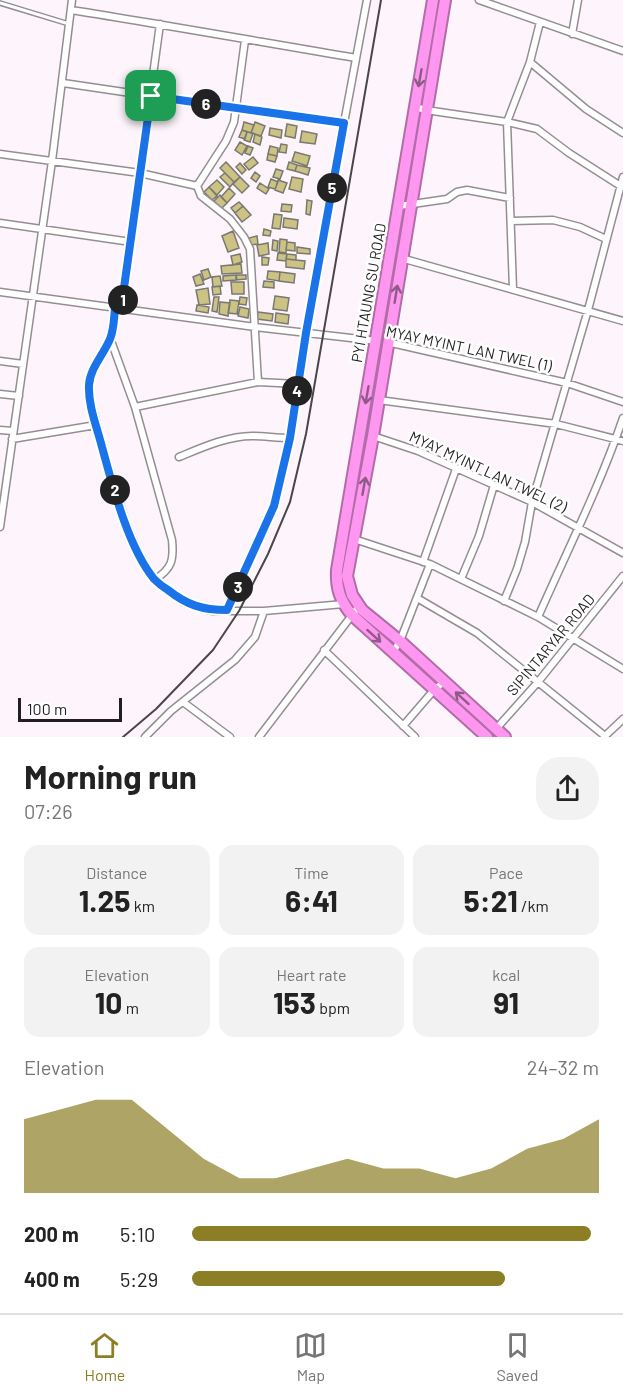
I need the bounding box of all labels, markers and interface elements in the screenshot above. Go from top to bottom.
one-way arrow [414,68,425,88]
pin [125,70,176,121]
icon: arrive [134,79,167,112]
pin: 6 [191,89,221,119]
text: 6 [202,94,210,113]
pin: 5 [317,173,347,203]
text: 5 [328,178,336,197]
street label: PYI HTAUNG SU ROAD [347,222,389,364]
pin: 1 [108,285,138,315]
one-way arrow [391,285,402,304]
text: 1 [120,290,126,309]
street label: MYAY MYINT LAN TWEL (1) [385,322,554,374]
pin: 4 [282,376,312,406]
text: 4 [292,381,302,400]
one-way arrow [361,385,372,404]
street label: MYAY MYINT LAN TWEL (2) [407,427,570,516]
pin: 2 [100,475,130,505]
one-way arrow [359,477,370,497]
text: 2 [111,480,119,499]
pin: 3 [223,572,253,602]
text: 3 [234,577,242,596]
street label: SIPINTARYAR ROAD [503,590,598,699]
one-way arrow [367,628,382,643]
one-way arrow [455,691,470,705]
scale bar [18,695,122,722]
text: 100 m [27,699,67,718]
text: Morning run [24,756,197,796]
button: share [536,757,599,820]
text: 07:26 [24,799,73,823]
text: Distance [86,863,147,882]
text: Time [294,863,329,882]
text: Pace [489,863,523,882]
text: 1.25 [79,882,130,918]
text: 6:41 [285,882,338,918]
text: 5:21 [464,882,518,918]
text: km [130,896,155,915]
text: /km [518,896,549,915]
text: Elevation [85,965,149,984]
text: Heart rate [276,965,347,984]
text: kcal [492,965,520,984]
text: 10 [95,984,122,1020]
text: 153 [273,984,316,1020]
text: 91 [493,984,519,1020]
text: m [122,998,139,1017]
text: bpm [316,998,350,1017]
text: Elevation [24,1055,105,1079]
text: 24–32 m [527,1055,599,1079]
text: 200 m [24,1222,79,1246]
text: 5:10 [120,1222,155,1246]
text: 400 m [24,1267,80,1291]
text: 5:29 [120,1267,158,1291]
tab: Home [85,1329,125,1384]
tab: Map [294,1329,327,1384]
tab: Saved [496,1329,538,1384]

